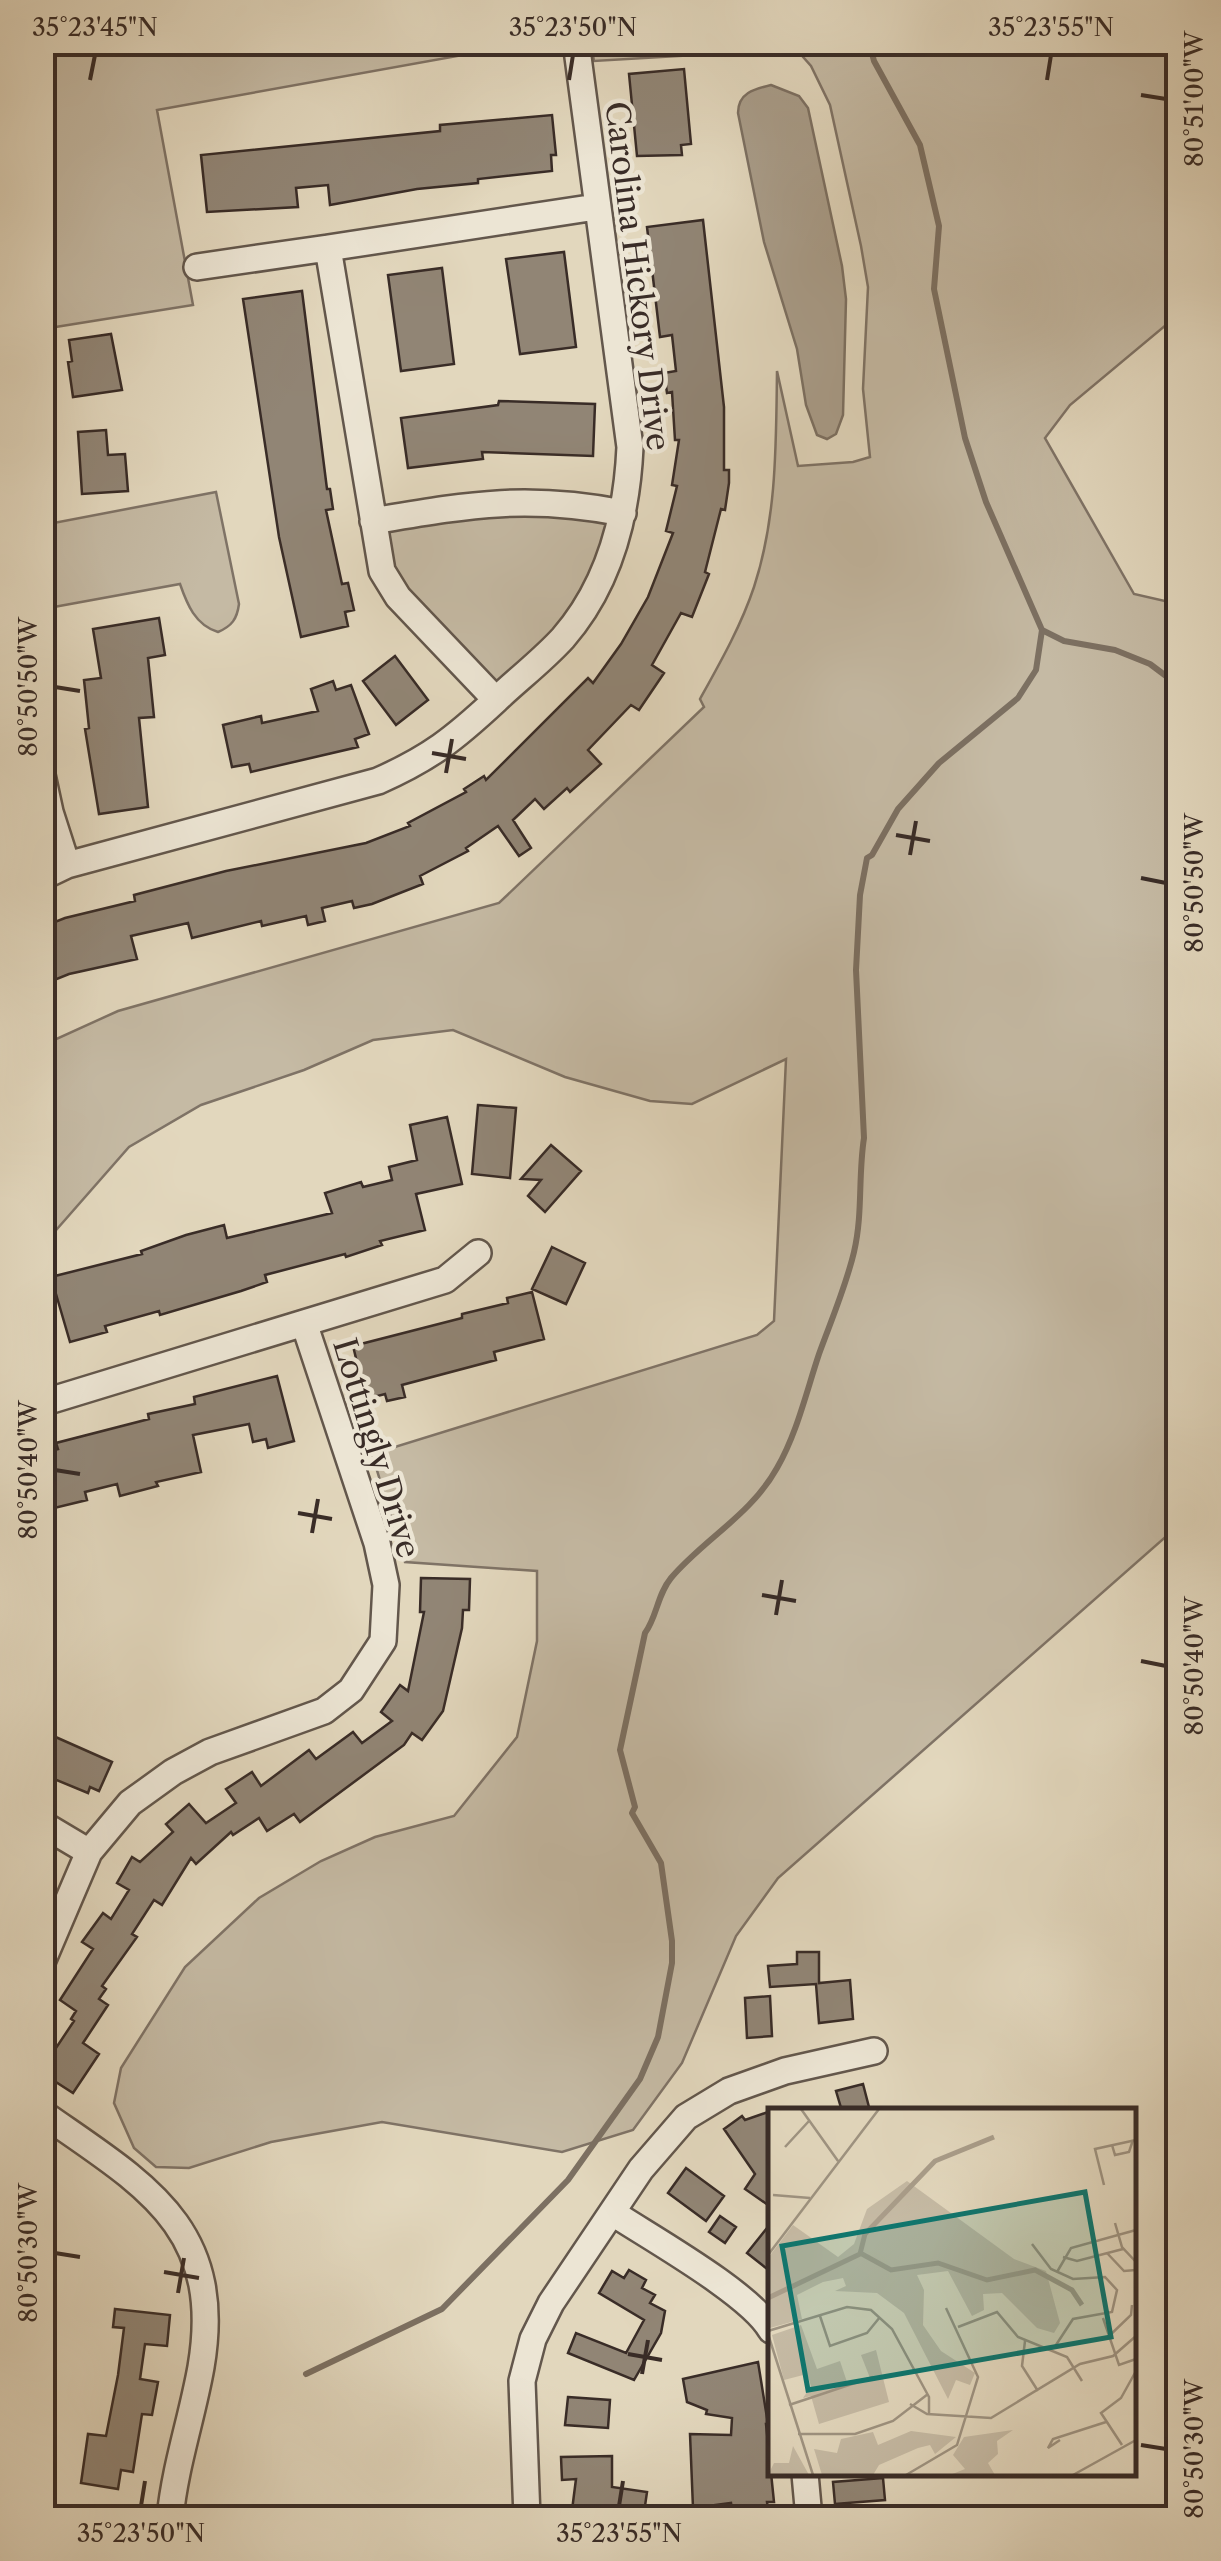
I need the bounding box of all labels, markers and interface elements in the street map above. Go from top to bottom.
text: 35°23'45"N [32,12,158,43]
text: 35°23'50"N [509,12,637,43]
text: 35°23'55"N [988,12,1114,43]
text: 80°51'00"W [1179,30,1210,167]
street label: Carolina Hickory Drive [597,99,679,453]
text: 80°50'50"W [13,616,44,757]
text: 80°50'50"W [1179,812,1210,953]
street label: Lottingly Drive [325,1333,429,1563]
text: 80°50'40"W [13,1400,44,1540]
text: 80°50'40"W [1179,1596,1210,1736]
inset map [768,2108,1136,2476]
text: 80°50'30"W [13,2182,44,2323]
text: 80°50'30"W [1179,2378,1210,2519]
text: 35°23'50"N [77,2518,205,2549]
text: 35°23'55"N [556,2518,682,2549]

